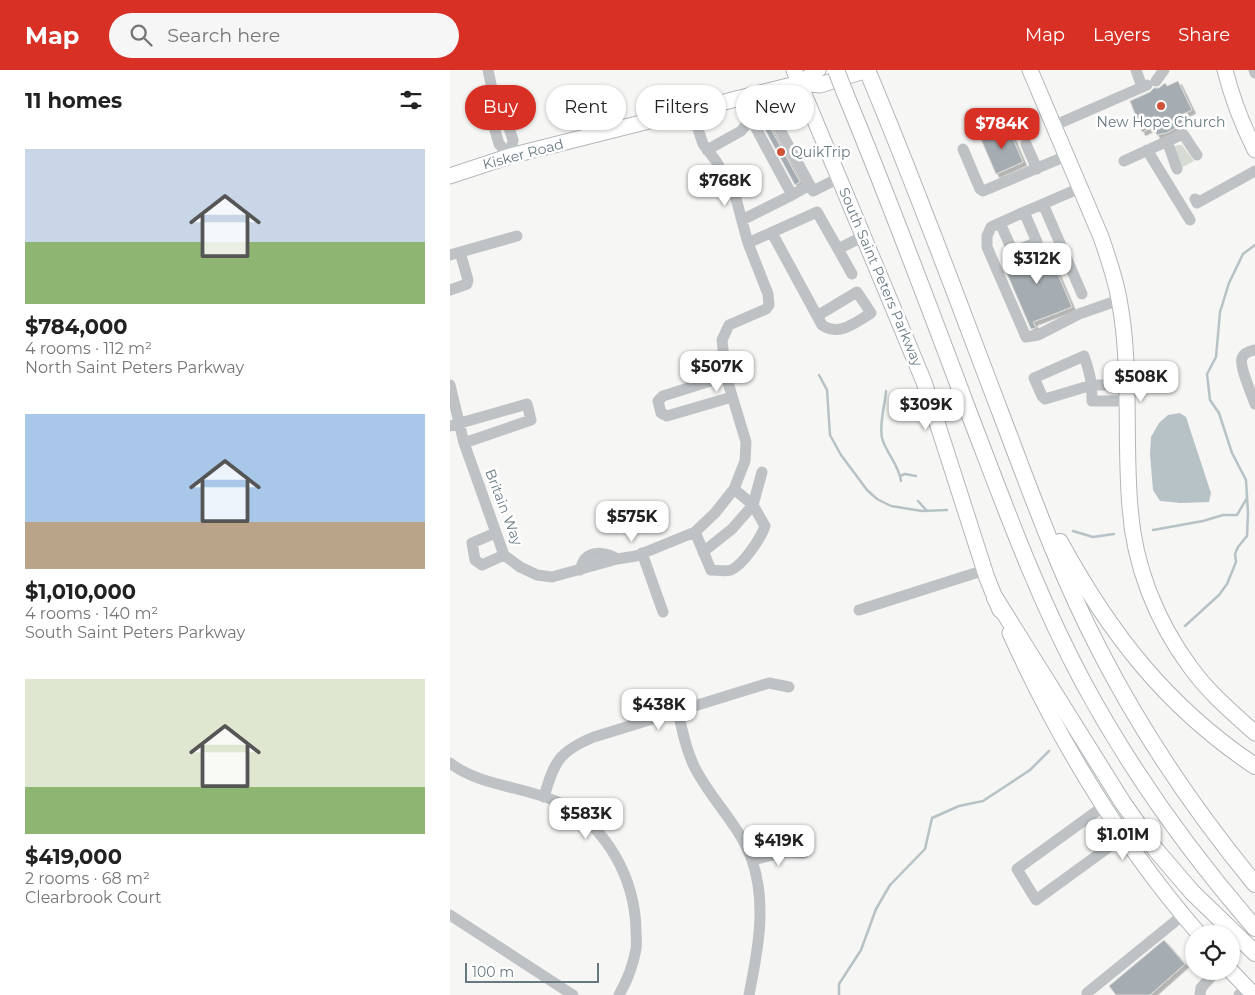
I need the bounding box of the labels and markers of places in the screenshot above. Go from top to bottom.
marker: New Hope Church [1155,100,1167,112]
pin: $784K [967,108,1037,150]
place label: New Hope Church [1097,113,1225,131]
place label: QuikTrip [791,143,850,161]
marker: QuikTrip [775,146,787,158]
pin: $768K [690,164,760,207]
pin: $312K [1002,242,1072,285]
pin: $507K [682,350,752,393]
pin: $508K [1106,360,1176,403]
pin: $309K [891,388,961,431]
pin: $575K [597,500,667,543]
pin: $438K [624,688,694,731]
pin: $583K [551,798,621,840]
pin: $1.01M [1082,818,1164,861]
pin: $419K [744,824,814,867]

